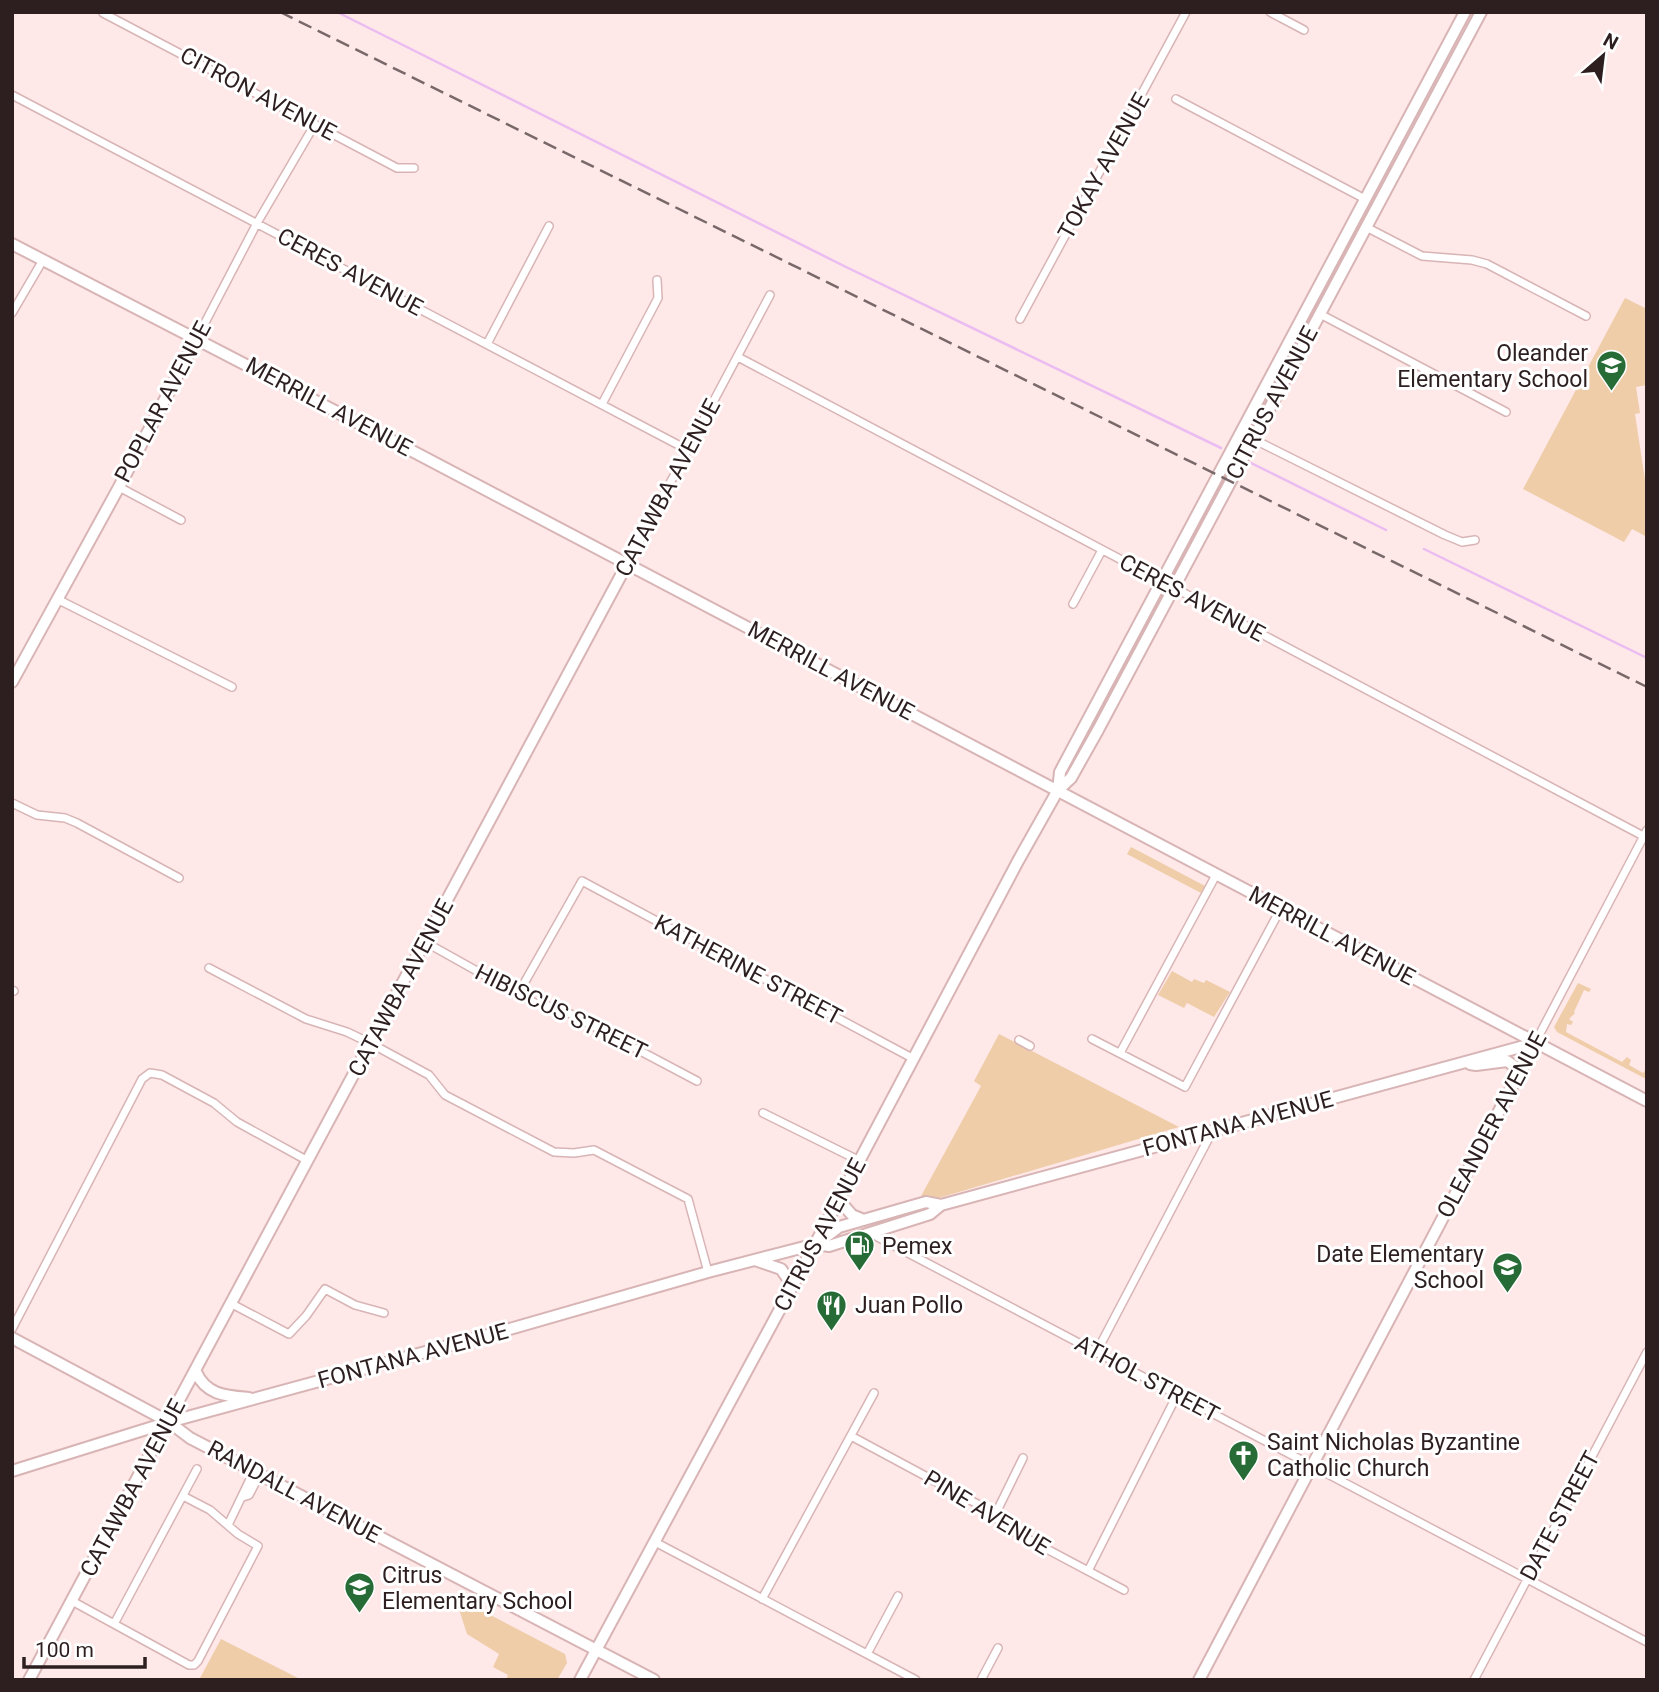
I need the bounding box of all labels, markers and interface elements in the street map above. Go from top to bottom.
north arrow [1568,21,1638,91]
text: N [1599,28,1622,55]
street label: CITRON AVENUE [175,42,341,146]
street label: TOKAY AVENUE [1053,88,1155,244]
street label: CERES AVENUE [273,222,427,322]
street label: POPLAR AVENUE [109,317,217,487]
street label: CITRUS AVENUE [1220,322,1324,484]
place label: Oleander Elementary School [1397,340,1588,393]
school or university icon: Oleander Elementary School [1594,349,1628,393]
street label: MERRILL AVENUE [241,352,417,462]
street label: CATAWBA AVENUE [610,395,726,581]
street label: CERES AVENUE [1115,548,1269,648]
street label: MERRILL AVENUE [743,616,919,726]
street label: MERRILL AVENUE [1244,881,1420,991]
street label: CATAWBA AVENUE [343,895,459,1081]
street label: KATHERINE STREET [650,909,847,1031]
street label: HIBISCUS STREET [471,959,652,1065]
street label: OLEANDER AVENUE [1432,1027,1552,1223]
street label: FONTANA AVENUE [1140,1086,1336,1162]
street label: CITRUS AVENUE [768,1154,872,1316]
fuel station icon: Pemex [842,1229,876,1273]
place label: Pemex [882,1233,952,1260]
place label: Date Elementary School [1316,1241,1484,1294]
school or university icon: Date Elementary School [1490,1250,1524,1294]
restaurant icon: Juan Pollo [815,1288,849,1332]
place label: Juan Pollo [855,1292,963,1319]
street label: FONTANA AVENUE [315,1318,511,1394]
street label: ATHOL STREET [1070,1330,1224,1428]
street label: CATAWBA AVENUE [75,1395,191,1581]
place label: Saint Nicholas Byzantine Catholic Church [1267,1429,1520,1482]
street label: RANDALL AVENUE [203,1435,385,1549]
church icon: Saint Nicholas Byzantine Catholic Church [1227,1438,1261,1482]
street label: DATE STREET [1515,1446,1606,1585]
street label: PINE AVENUE [919,1465,1055,1561]
place label: Citrus Elementary School [382,1562,573,1615]
school or university icon: Citrus Elementary School [342,1571,376,1615]
scale bar [24,1626,145,1670]
text: 100 m [35,1638,94,1662]

